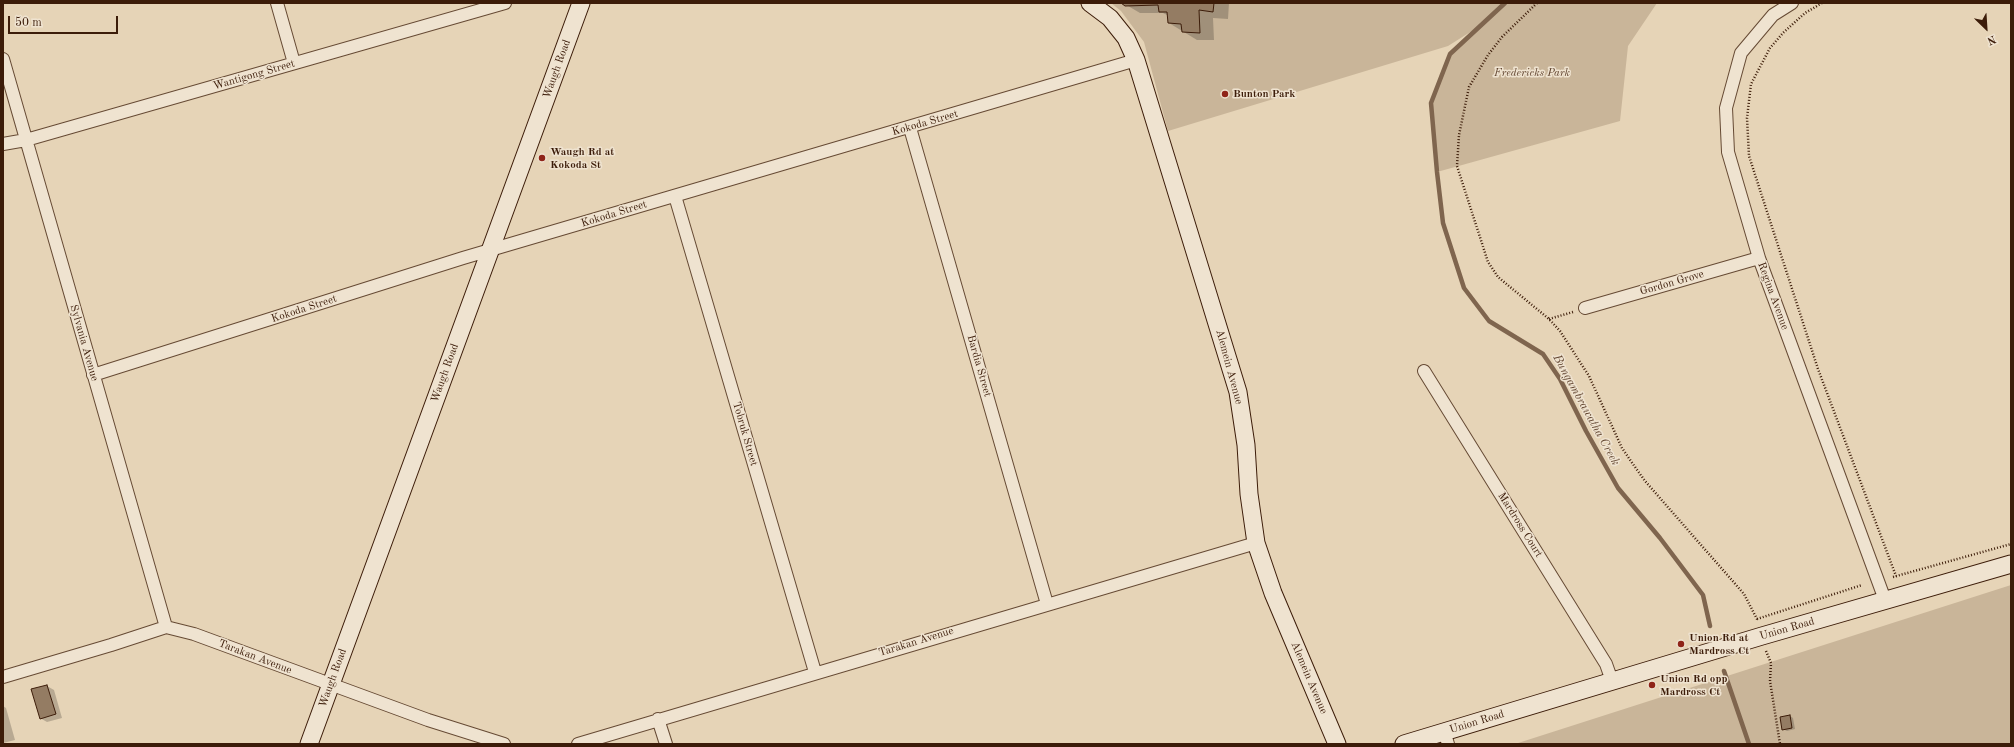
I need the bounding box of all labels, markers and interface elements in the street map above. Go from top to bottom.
scale bar [10,8,120,34]
north arrow [1966,8,2006,48]
text: 50 m [15,17,42,29]
text: N [1985,33,1997,46]
street label: Waugh Road [540,38,574,100]
street label: Wantigong Street [212,57,296,93]
park label: Fredericks Park [1494,66,1570,80]
place label: Bunton Park [1233,87,1295,101]
marker: Bunton Park [1220,89,1230,99]
street label: Kokoda Street [890,107,960,139]
place label: Waugh Rd at Kokoda St [550,145,614,171]
marker: Waugh Rd at Kokoda St [537,153,547,163]
street label: Kokoda Street [579,198,649,230]
street label: Regina Avenue [1755,260,1791,332]
street label: Gordon Grove [1639,268,1705,298]
street label: Kokoda Street [269,292,339,326]
street label: Sylvania Avenue [67,303,101,383]
street label: Alemein Avenue [1213,328,1245,406]
street label: Bardia Street [964,333,994,399]
street label: Waugh Road [428,342,462,404]
water label: Bungambrawatha Creek [1549,352,1623,468]
street label: Tobruk Street [729,400,761,468]
street label: Mardross Court [1495,490,1545,560]
street label: Union Road [1758,615,1816,643]
street label: Tarakan Avenue [877,624,955,660]
place label: Union Rd at Mardross Ct [1689,631,1749,657]
street label: Tarakan Avenue [216,637,294,677]
marker: Union Rd at Mardross Ct [1676,639,1686,649]
street label: Alemein Avenue [1288,640,1330,716]
street label: Waugh Road [316,647,350,709]
place label: Union Rd opp Mardross Ct [1660,672,1727,698]
marker: Union Rd opp Mardross Ct [1647,680,1657,690]
street label: Union Road [1448,707,1506,737]

